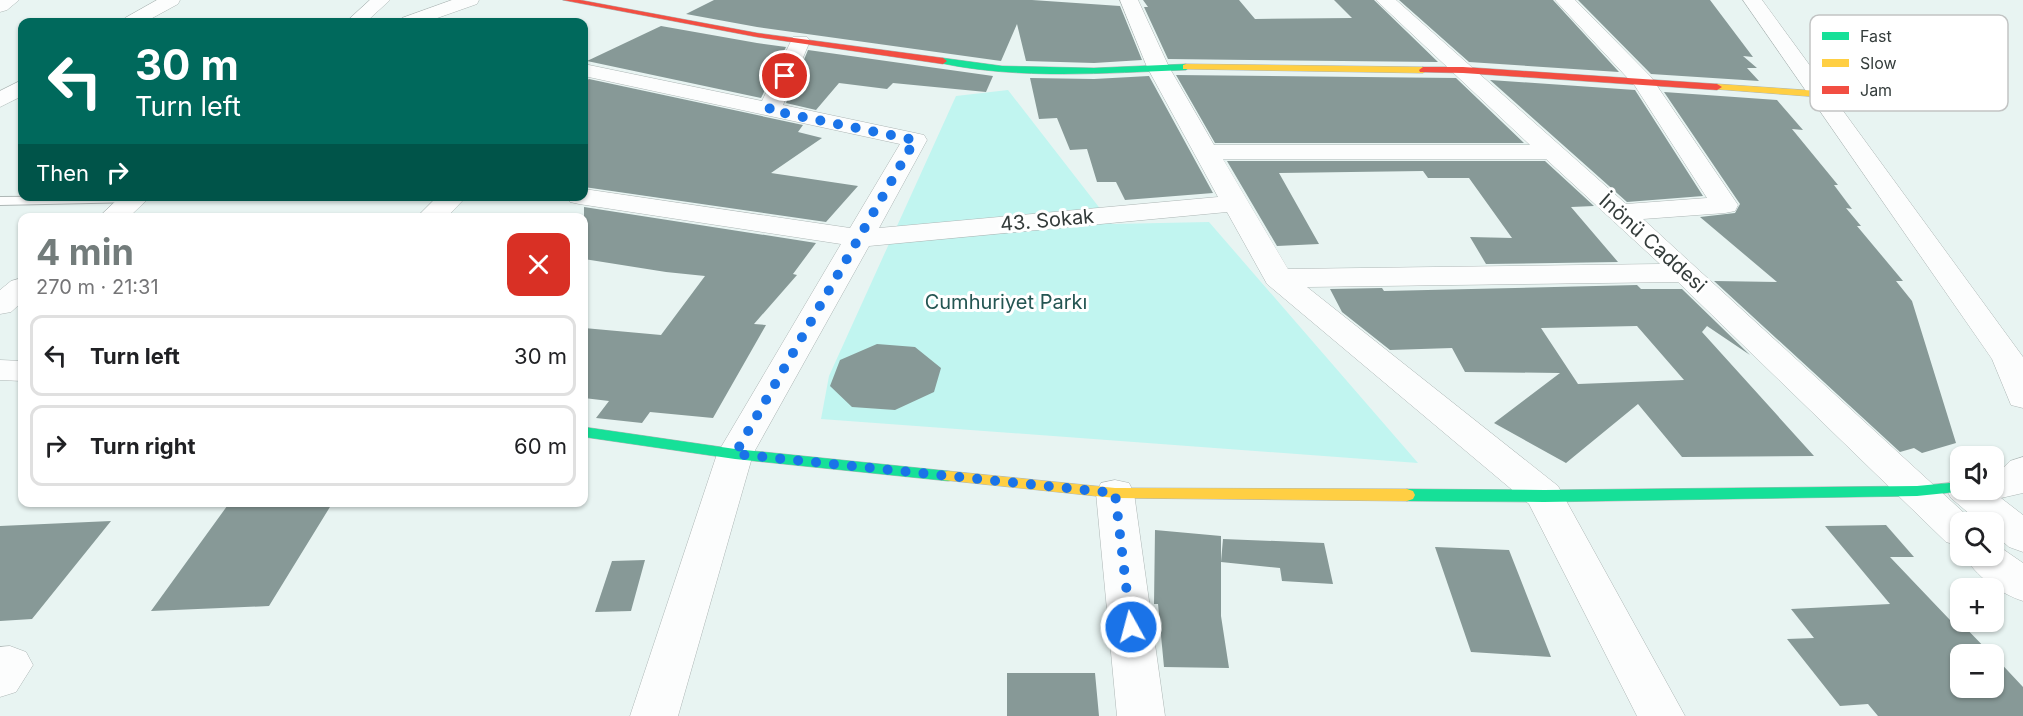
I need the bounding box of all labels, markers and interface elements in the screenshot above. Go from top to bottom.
legend [1810,15,2008,111]
text: Fast [1860,26,1892,46]
text: 30 m [135,39,239,90]
icon: left [36,42,114,120]
pin [759,50,810,101]
text: Slow [1860,53,1897,73]
icon: arrive [768,59,801,92]
text: Jam [1860,80,1892,100]
text: Turn left [135,90,241,123]
icon: right [101,156,134,189]
text: Then [36,160,89,186]
street label: İnönü Caddesi [1594,188,1712,297]
street label: 43. Sokak [999,204,1095,236]
text: 4 min [36,230,134,274]
button: close [507,233,570,296]
text: 270 m · 21:31 [36,275,159,299]
park label: Cumhuriyet Parkı [925,290,1087,314]
icon: left [39,339,72,372]
text: Turn left [90,343,180,369]
text: 30 m [514,343,567,369]
icon: right [39,429,72,462]
text: Turn right [90,433,196,459]
text: 60 m [514,433,567,459]
map controls [1950,446,2004,698]
button: sound [1950,446,2004,500]
button: search [1950,512,2004,566]
button: + [1950,578,2004,632]
position arrow [1099,595,1163,659]
button: − [1950,644,2004,698]

